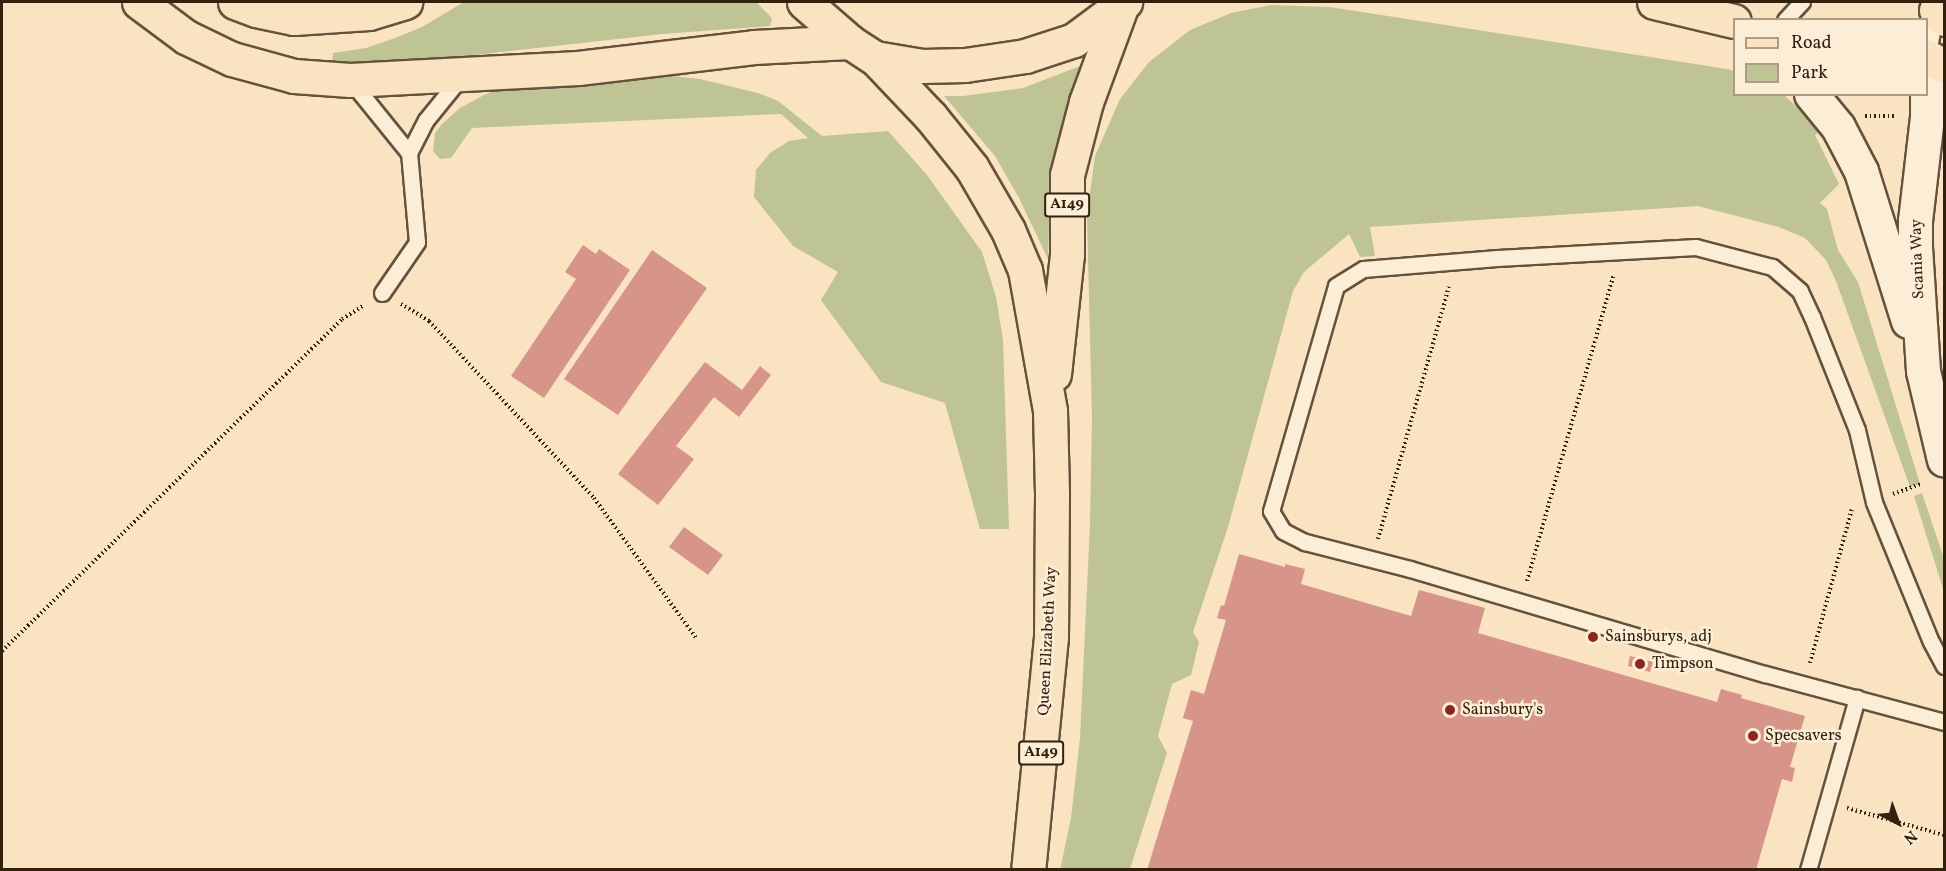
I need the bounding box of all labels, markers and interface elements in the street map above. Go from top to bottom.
legend [1733,18,1928,96]
text: Road [1791,31,1832,56]
text: Park [1791,61,1828,86]
road number: A149 [1043,193,1091,217]
street label: Scania Way [1907,218,1929,300]
street label: Queen Elizabeth Way [1034,566,1062,716]
place label: Sainsburys, adj [1605,627,1712,647]
marker: Sainsburys, adj [1586,630,1600,644]
place label: Timpson [1652,654,1714,674]
marker: Timpson [1633,657,1647,671]
place label: Sainsbury's [1462,700,1543,720]
marker: Sainsbury's [1443,703,1457,717]
place label: Specsavers [1765,726,1841,746]
marker: Specsavers [1746,729,1760,743]
road number: A149 [1017,741,1065,765]
north arrow [1868,793,1928,853]
text: N [1898,824,1921,849]

